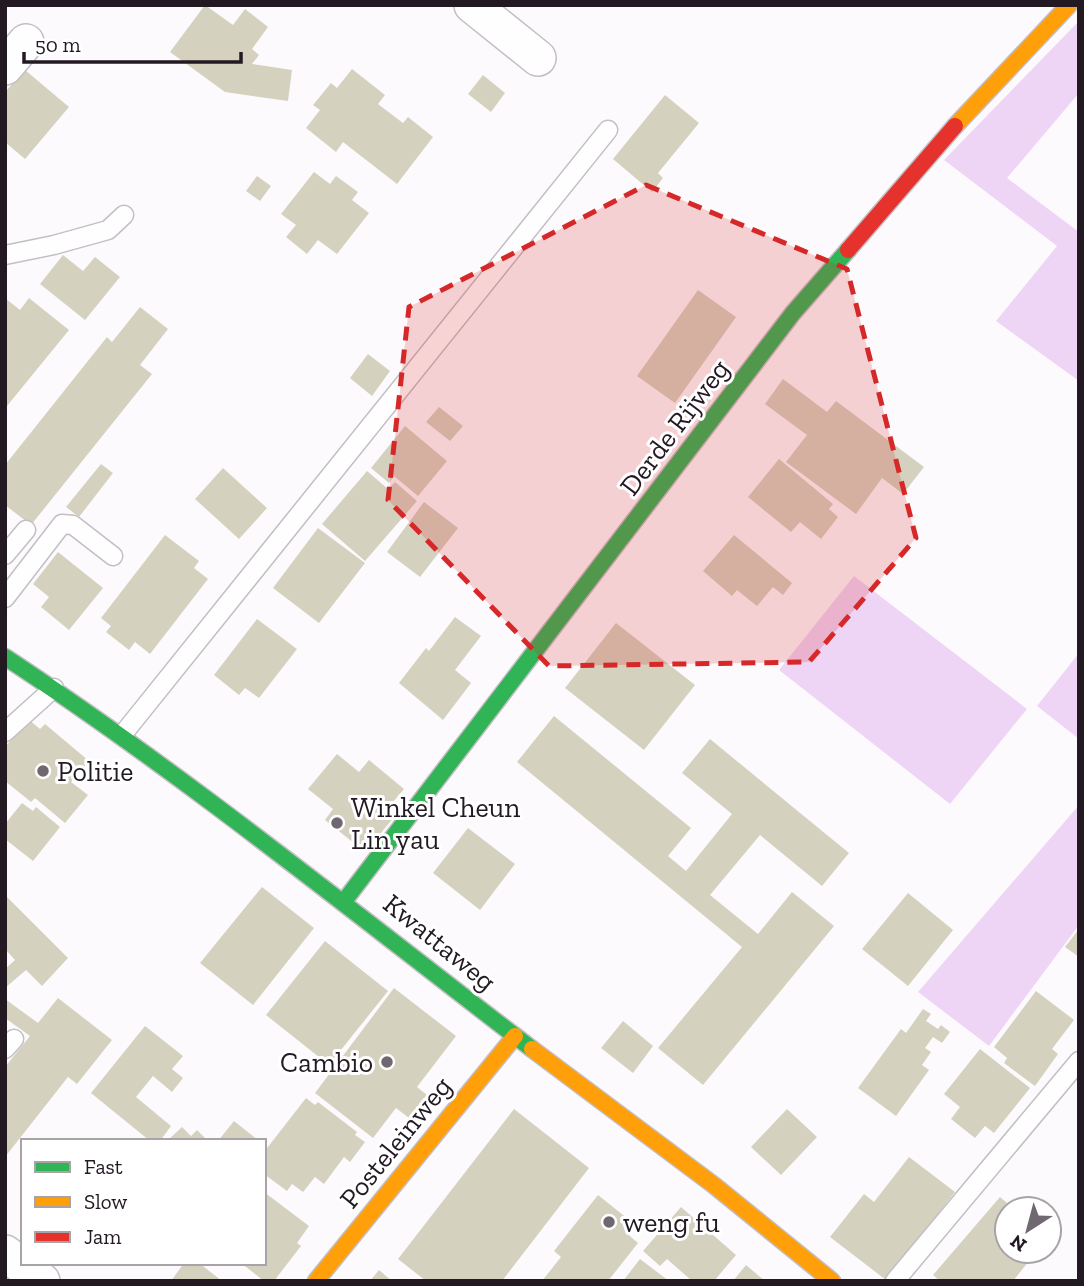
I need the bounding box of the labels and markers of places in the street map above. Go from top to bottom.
place label: Politie [57,755,134,788]
marker: Politie [35,763,51,779]
place label: Winkel Cheun Lin yau [351,791,520,856]
marker: Winkel Cheun Lin yau [329,815,345,831]
place label: Cambio [280,1046,373,1079]
marker: Cambio [379,1054,395,1070]
place label: weng fu [623,1206,720,1239]
marker: weng fu [601,1214,617,1230]

